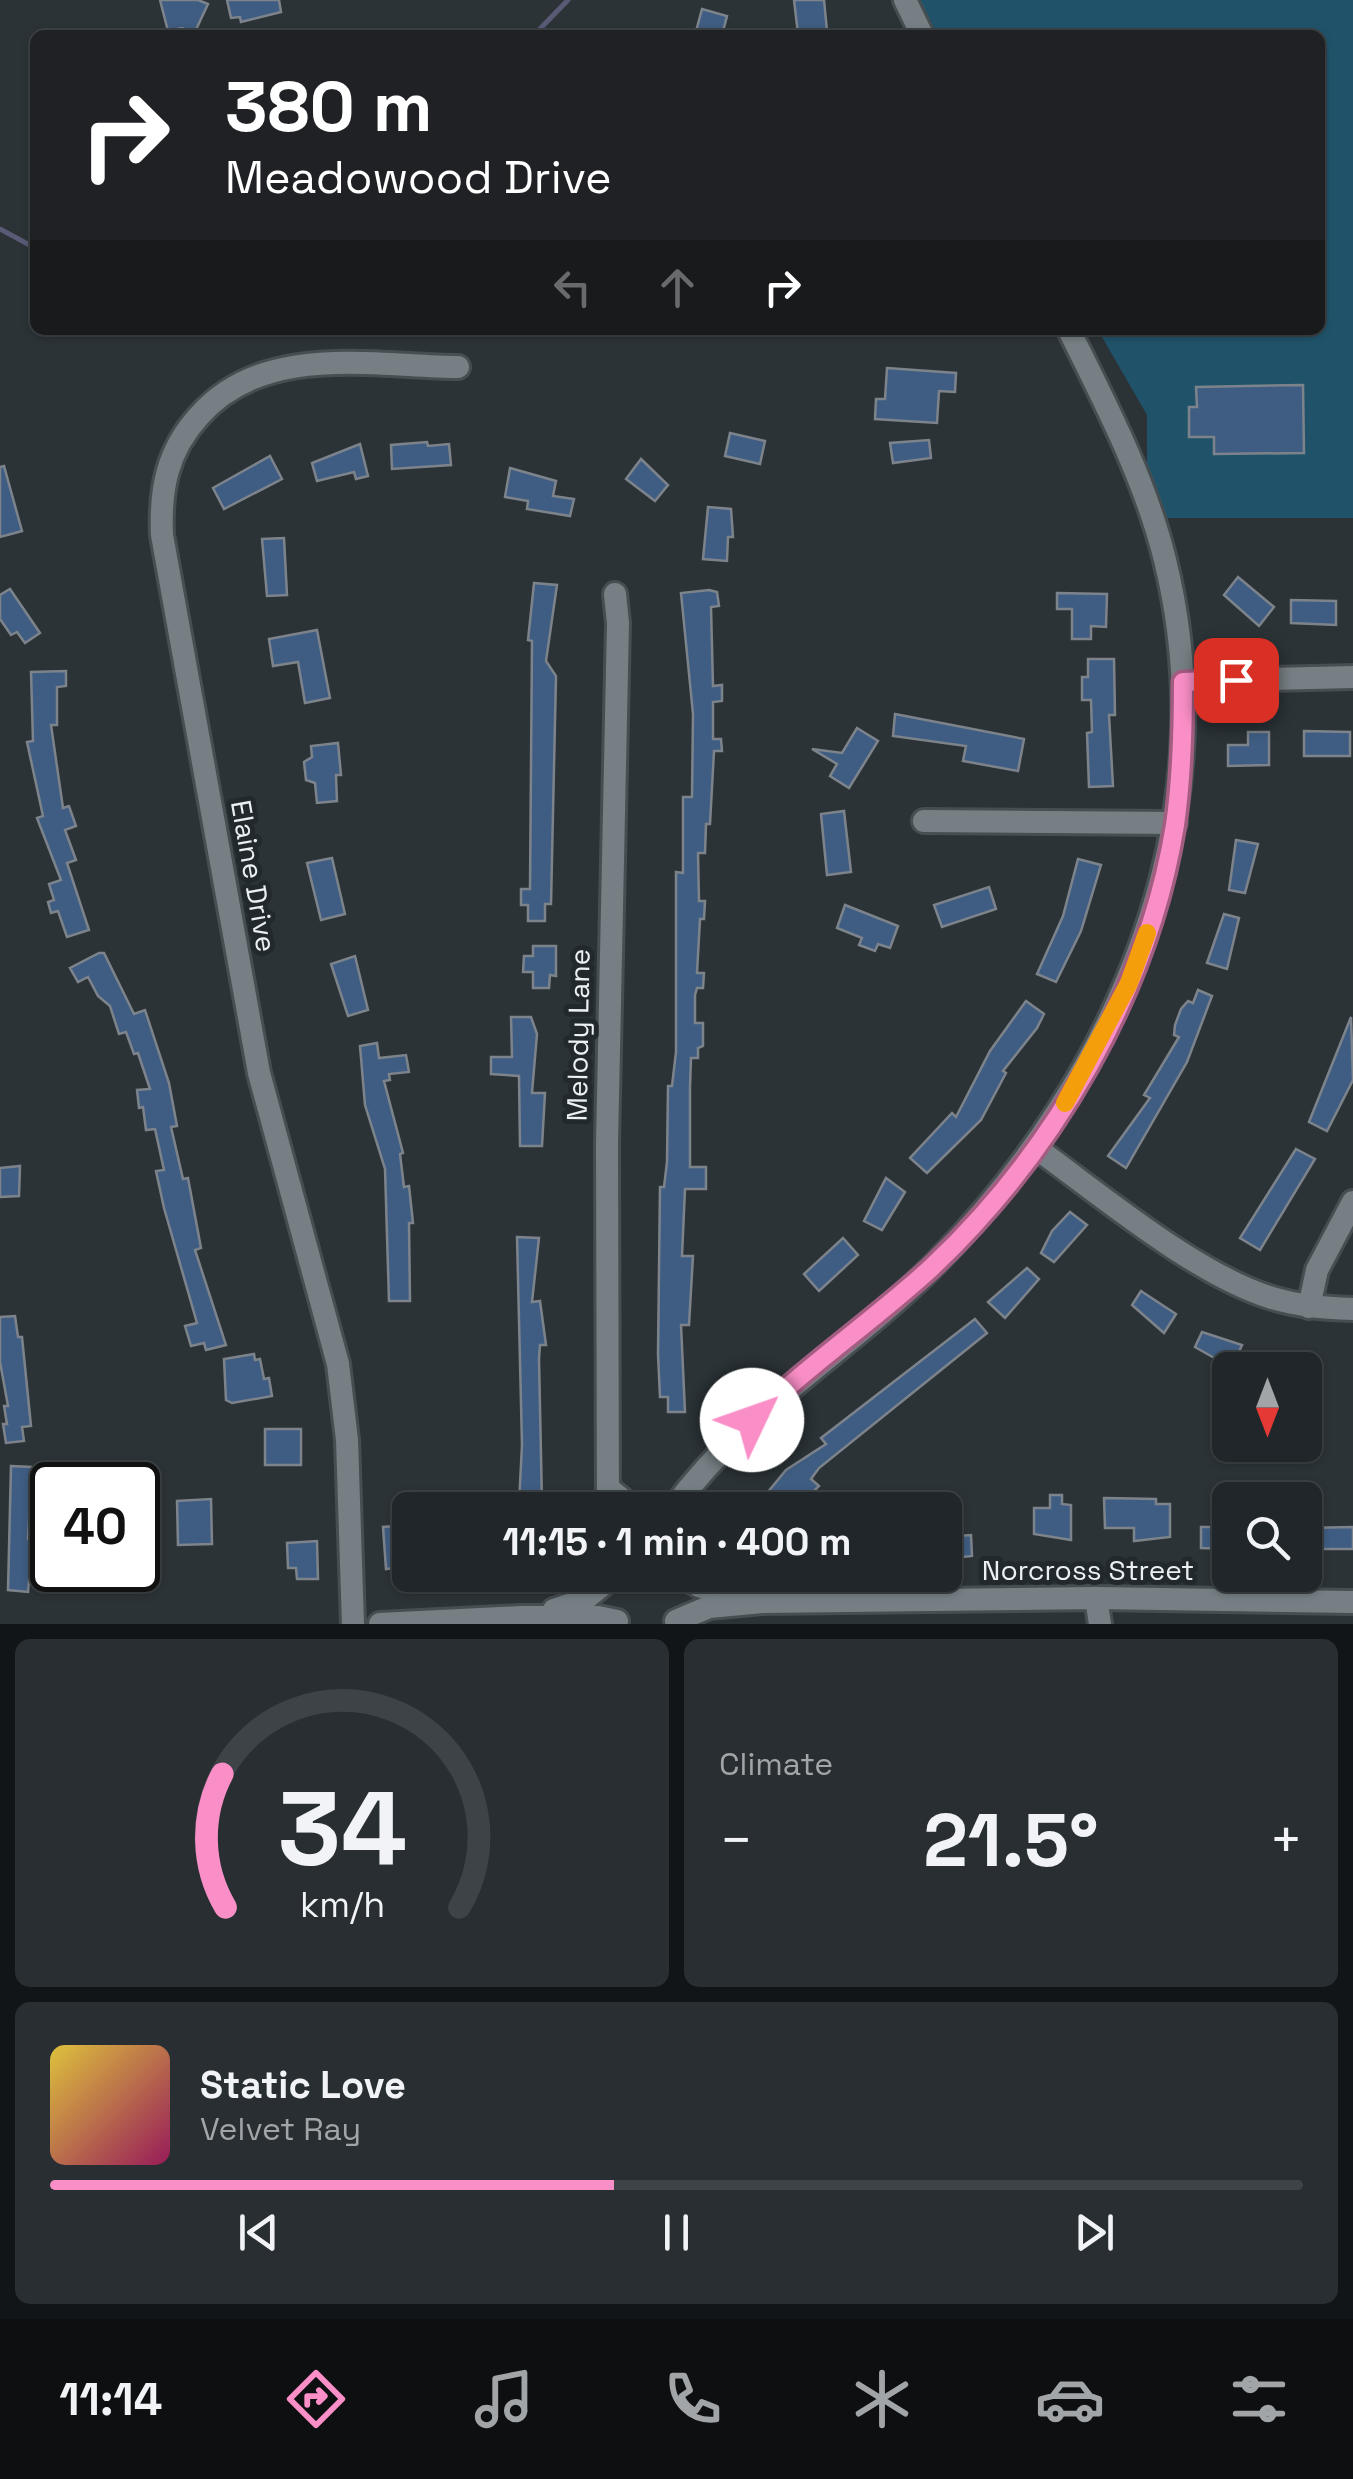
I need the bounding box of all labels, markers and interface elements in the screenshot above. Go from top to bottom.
text: 380 m [225,62,432,151]
icon: right [60,70,190,200]
text: Meadowood Drive [225,149,612,206]
icon: left [545,260,600,315]
icon: ahead [650,260,705,315]
icon: right [755,260,810,315]
pin [1194,638,1279,723]
icon: arrive [1209,653,1264,708]
street label: Elaine Drive [223,797,285,955]
street label: Melody Lane [558,948,598,1122]
north arrow [1212,1352,1322,1462]
map controls [1212,1352,1322,1592]
position arrow [700,1368,804,1472]
speed limit sign: 40 [30,1462,160,1592]
button: search [1212,1482,1322,1592]
text: 11:15 · 1 min · 400 m [502,1518,852,1566]
street label: Norcross Street [982,1552,1194,1588]
text: Climate [719,1744,833,1784]
text: 34 [277,1763,407,1895]
text: 21.5° [923,1792,1099,1888]
text: − [719,1805,753,1875]
text: + [1269,1805,1303,1875]
text: km/h [299,1882,385,1927]
text: Static Love [200,2061,406,2109]
text: Velvet Ray [200,2109,361,2149]
icon: previous [231,2205,286,2260]
icon: pause [649,2205,704,2260]
icon: next [1067,2205,1122,2260]
icon: directions [281,2364,351,2434]
icon: music [469,2364,539,2434]
icon: phone [658,2364,728,2434]
icon: climate [847,2364,917,2434]
icon: car [1035,2364,1105,2434]
icon: filters [1224,2364,1294,2434]
text: 11:14 [59,2371,162,2428]

